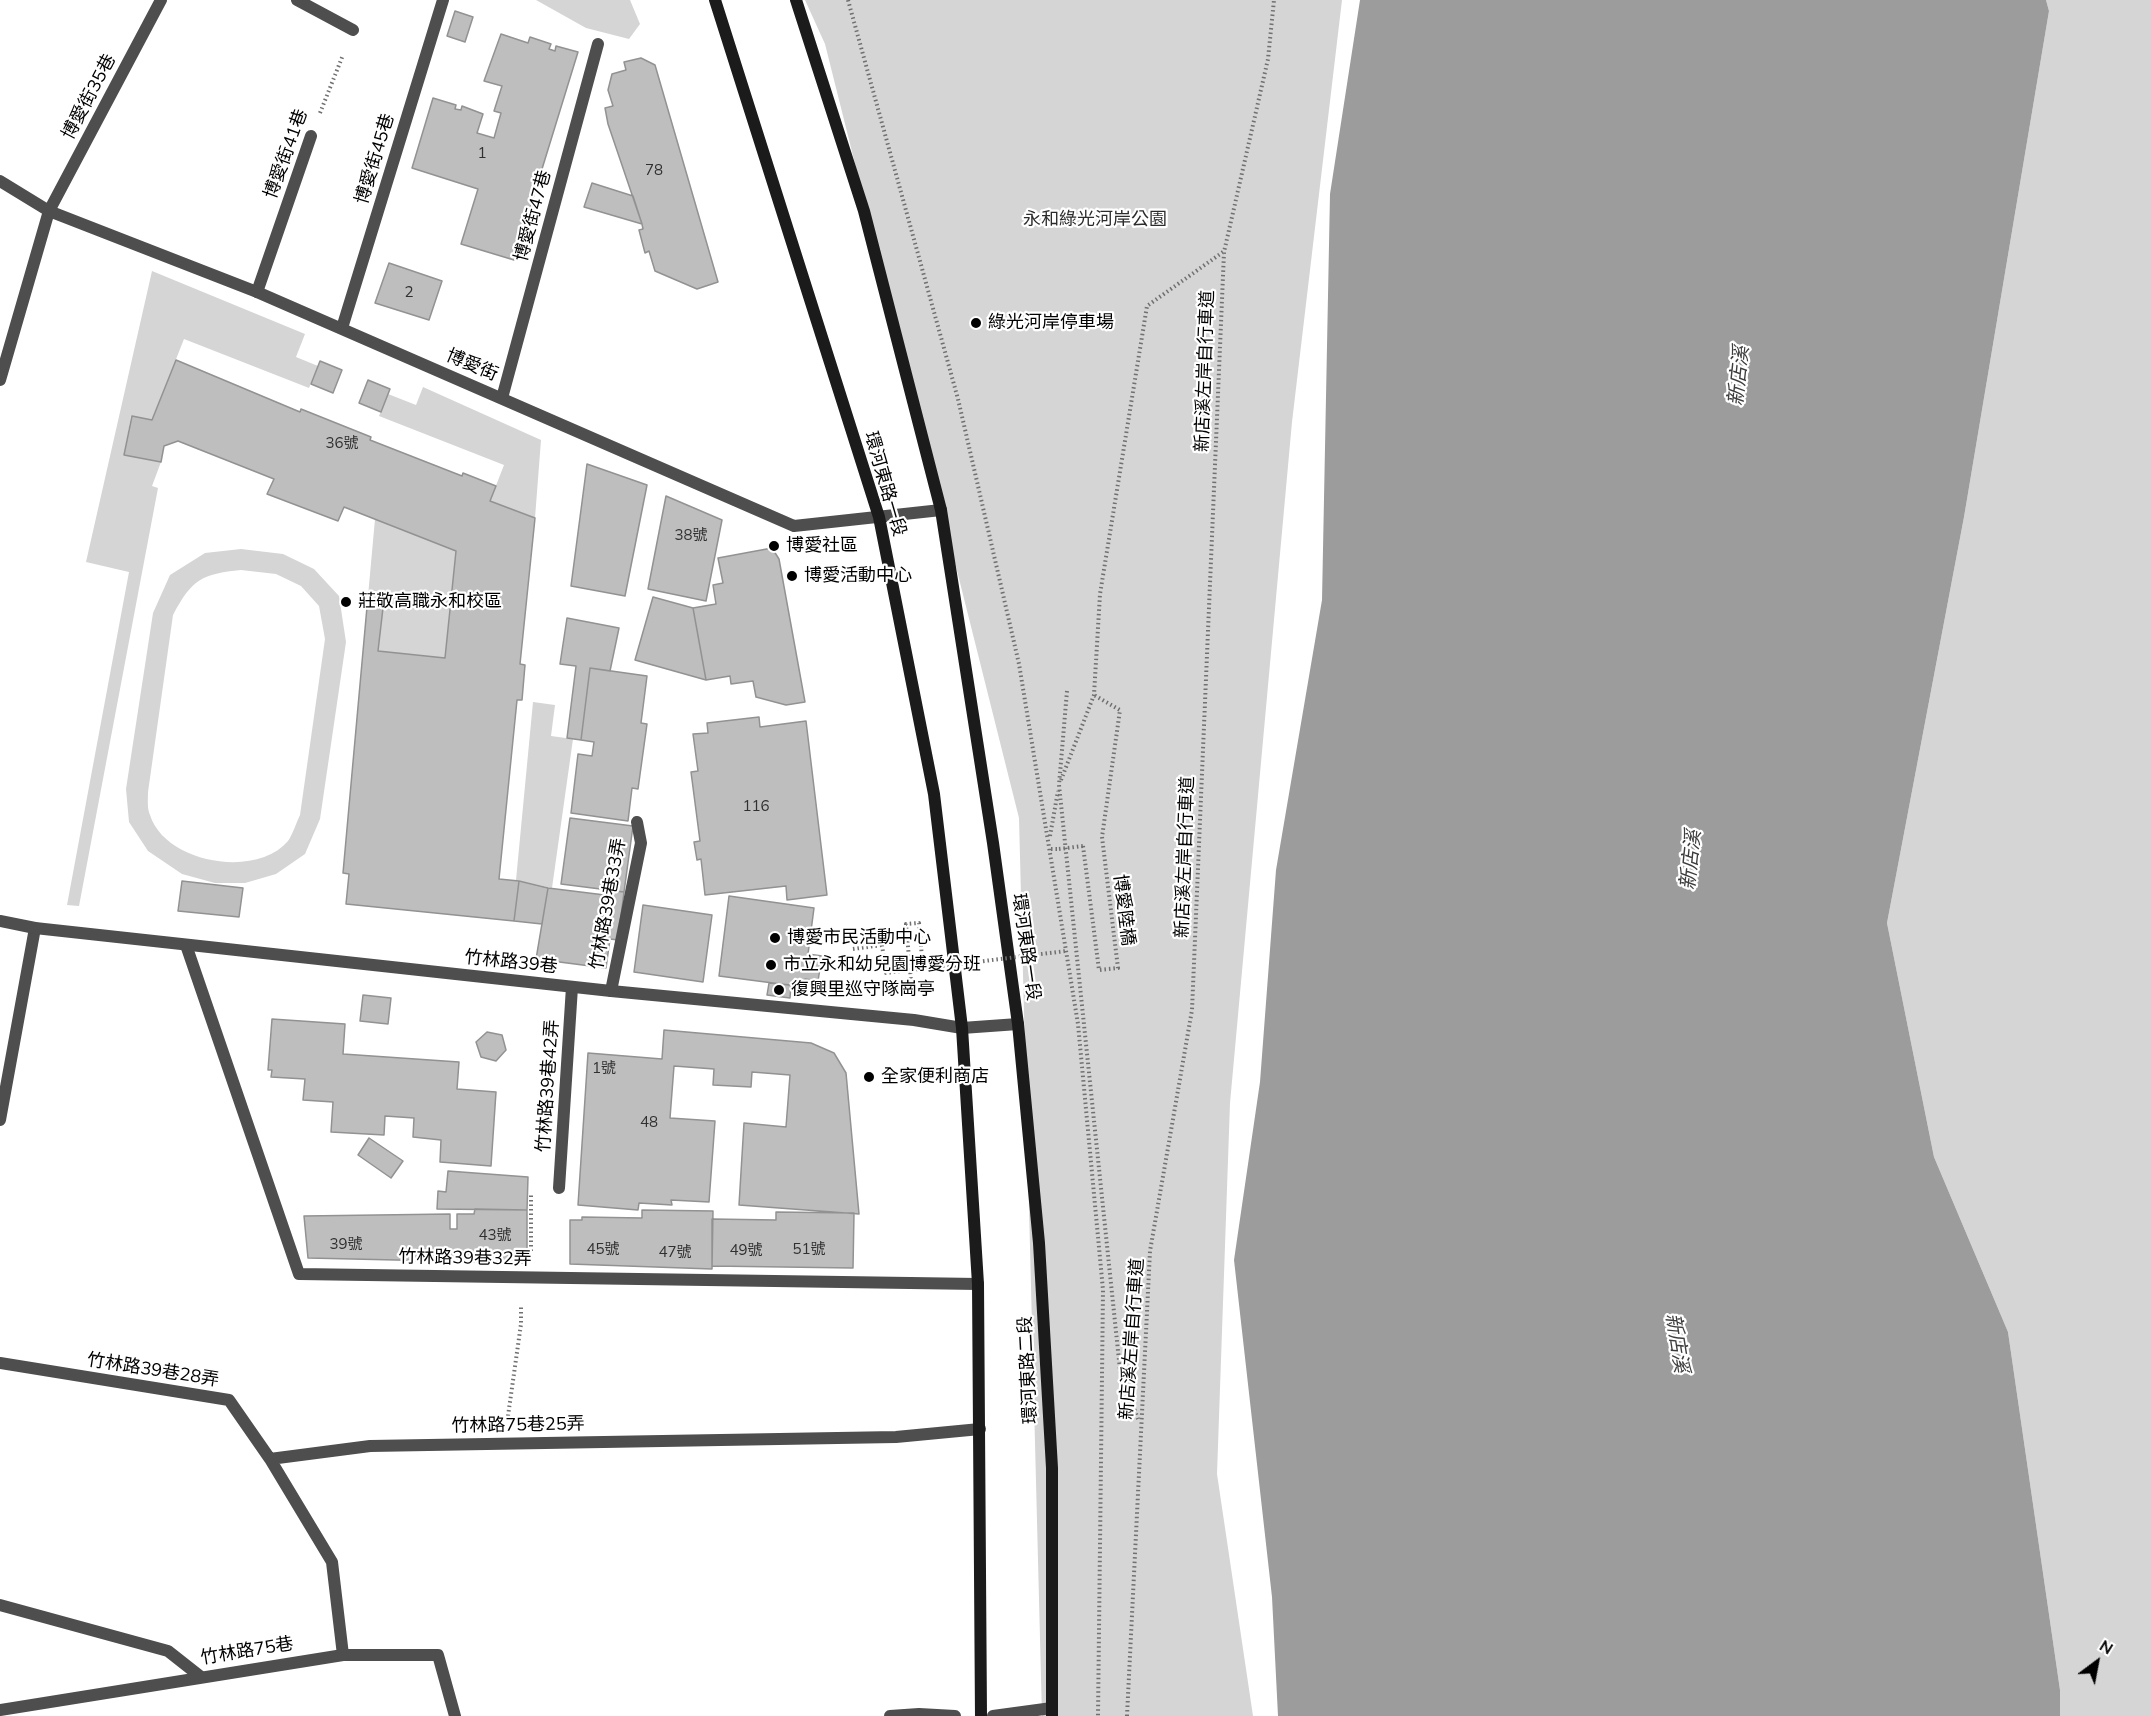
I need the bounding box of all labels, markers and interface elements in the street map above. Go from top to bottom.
street label: 博愛街35巷 [57,51,121,143]
street label: 博愛街41巷 [260,106,312,202]
street label: 博愛街45巷 [351,111,399,207]
house number: 1 [478,144,486,162]
house number: 78 [645,161,663,179]
street label: 博愛街47巷 [510,168,556,264]
park label: 永和綠光河岸公園 [1023,209,1167,231]
house number: 2 [405,283,413,301]
street label: 新店溪左岸自行車道 [1191,290,1219,452]
place label: 綠光河岸停車場 [988,312,1114,334]
marker: 綠光河岸停車場 [969,316,983,330]
street label: 博愛街 [443,345,501,385]
water label: 新店溪 [1724,345,1754,407]
street label: 環河東路一段 [860,429,910,539]
house number: 36號 [326,434,358,452]
house number: 38號 [675,526,707,544]
place label: 博愛社區 [786,535,858,557]
marker: 博愛社區 [767,539,781,553]
place label: 博愛活動中心 [804,565,912,587]
marker: 博愛活動中心 [785,569,799,583]
place label: 莊敬高職永和校區 [358,591,502,613]
marker: 莊敬高職永和校區 [339,595,353,609]
street label: 新店溪左岸自行車道 [1171,776,1199,938]
house number: 116 [743,797,769,815]
water label: 新店溪 [1676,829,1706,891]
street label: 竹林路39巷33弄 [586,837,630,971]
street label: 博愛陸橋 [1109,873,1139,947]
street label: 環河東路一段 [1008,892,1044,1002]
place label: 博愛市民活動中心 [787,927,931,949]
marker: 博愛市民活動中心 [768,931,782,945]
street label: 竹林路39巷 [463,946,559,978]
place label: 市立永和幼兒園博愛分班 [783,954,981,976]
marker: 市立永和幼兒園博愛分班 [764,958,778,972]
place label: 復興里巡守隊崗亭 [791,979,935,1001]
marker: 復興里巡守隊崗亭 [772,983,786,997]
street label: 竹林路39巷42弄 [533,1019,563,1153]
house number: 1號 [592,1059,616,1077]
place label: 全家便利商店 [881,1066,989,1088]
marker: 全家便利商店 [862,1070,876,1084]
house number: 48 [640,1113,658,1131]
house number: 43號 [479,1226,511,1244]
house number: 39號 [330,1235,362,1253]
house number: 45號 [587,1240,619,1258]
house number: 51號 [793,1240,825,1258]
house number: 49號 [730,1241,762,1259]
house number: 47號 [659,1243,691,1261]
street label: 竹林路39巷32弄 [398,1246,532,1270]
street label: 新店溪左岸自行車道 [1116,1257,1148,1421]
water label: 新店溪 [1660,1311,1694,1375]
street label: 環河東路二段 [1014,1316,1042,1424]
street label: 竹林路39巷28弄 [86,1349,220,1391]
street label: 竹林路75巷25弄 [451,1413,585,1437]
north arrow [2067,1632,2127,1692]
street label: 竹林路75巷 [199,1633,295,1669]
text: N [2096,1635,2117,1658]

